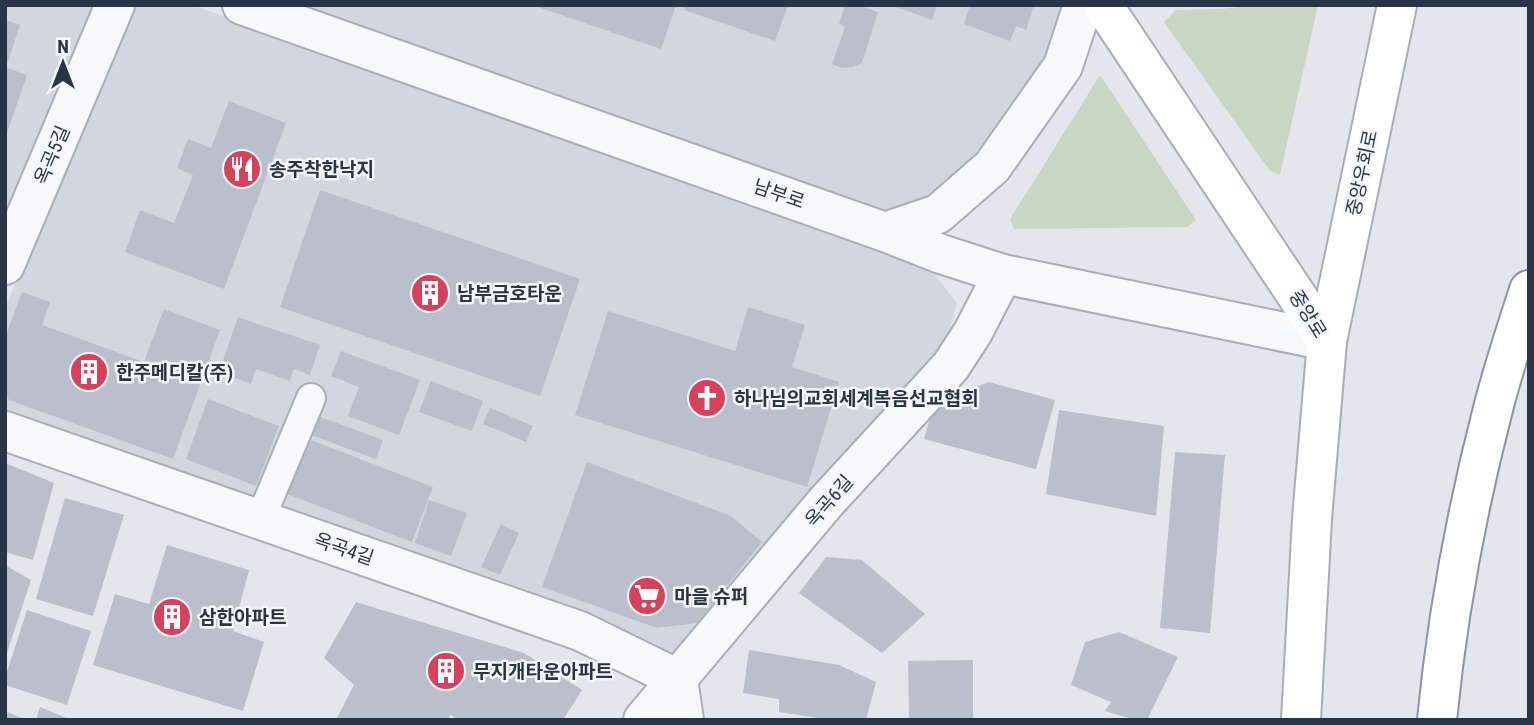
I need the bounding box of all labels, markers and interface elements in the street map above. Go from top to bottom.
north arrow [28,28,98,98]
text: N [57,35,69,58]
street label: 옥곡5길 [29,122,75,188]
street label: 중앙우회로 [1342,128,1382,218]
restaurant icon: 송주착한낙지 [221,148,263,190]
place label: 송주착한낙지 [269,158,374,181]
street label: 남부로 [750,175,808,213]
building icon: 남부금호타운 [409,272,451,314]
place label: 남부금호타운 [457,282,562,305]
street label: 중앙로 [1284,286,1332,342]
building icon: 한주메디칼(주) [68,351,110,393]
place label: 한주메디칼(주) [116,361,233,384]
church icon: 하나님의교회세계복음선교협회 [686,377,728,419]
place label: 하나님의교회세계복음선교협회 [734,387,979,410]
street label: 옥곡6길 [800,470,858,532]
street label: 옥곡4길 [311,528,377,570]
supermarket icon: 마을 슈퍼 [626,575,668,617]
place label: 마을 슈퍼 [674,585,748,608]
building icon: 삼한아파트 [151,596,193,638]
place label: 삼한아파트 [199,606,286,629]
building icon: 무지개타운아파트 [425,650,467,692]
place label: 무지개타운아파트 [473,660,613,683]

